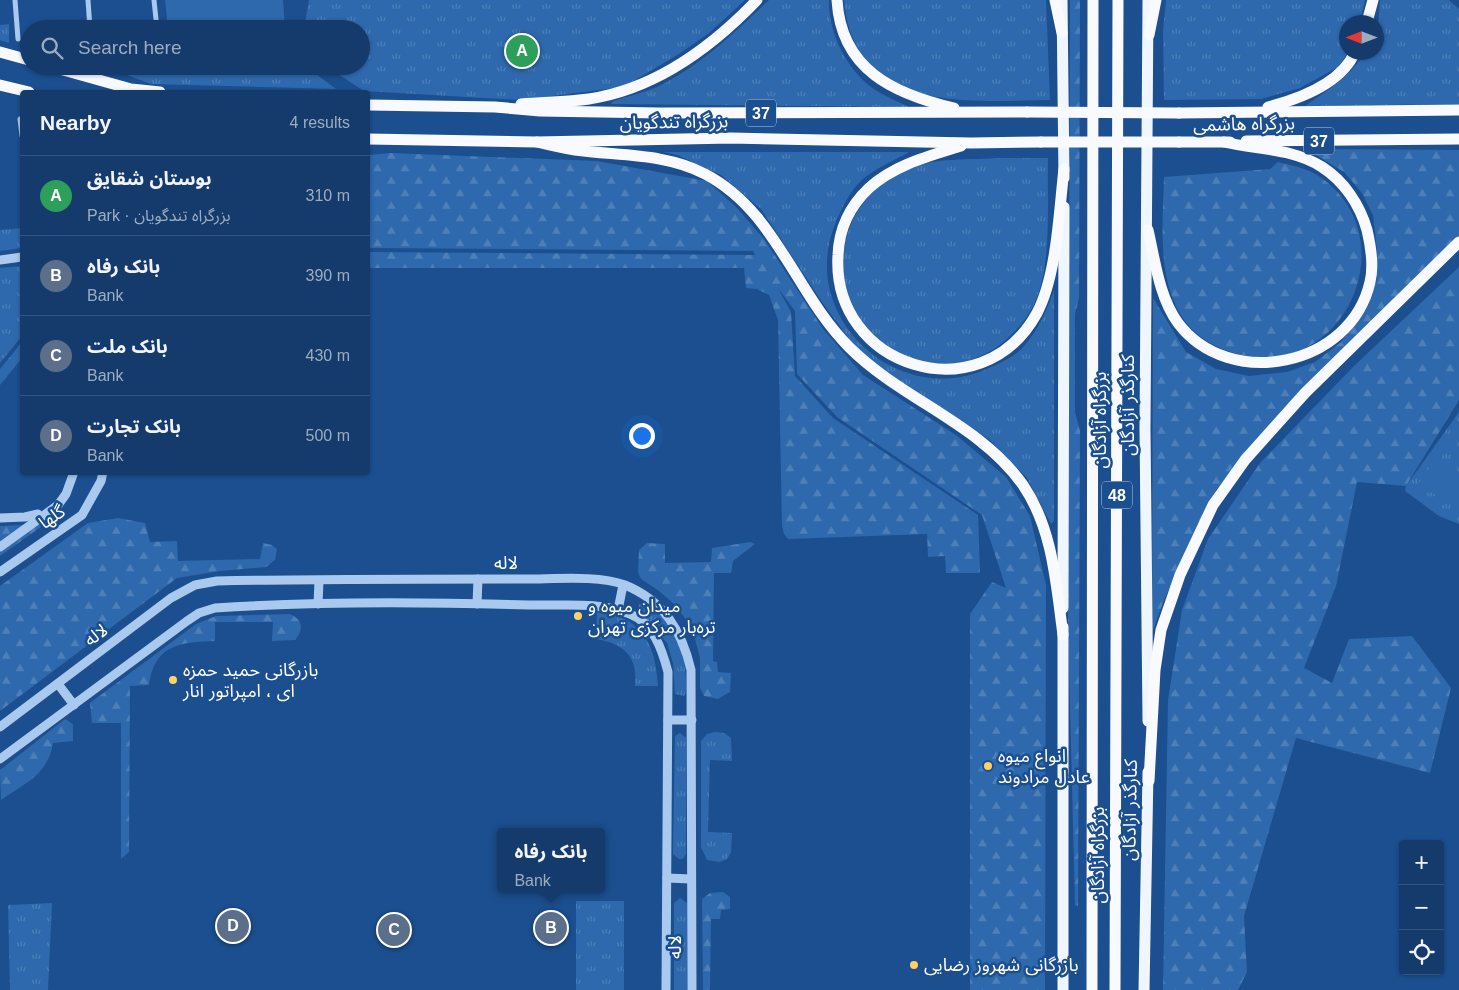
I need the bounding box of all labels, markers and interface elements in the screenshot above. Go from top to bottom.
north arrow [1339,15,1384,60]
search box [20,20,370,75]
pin: A [506,32,538,70]
icon: search [38,34,66,62]
text: Search here [78,37,182,58]
road number: 37 [746,100,776,126]
text: Nearby [40,111,111,134]
street label: بزرگراه تندگویان [620,111,728,134]
street label: بزرگراه هاشمی [1193,113,1295,136]
text: 4 results [290,114,350,131]
road number: 37 [1304,128,1334,154]
text: بوستان شقایق [87,168,211,189]
text: A [50,187,62,204]
text: 310 m [306,187,350,204]
text: Park · بزرگراه تندگویان [87,207,231,224]
text: بانک رفاه [87,256,160,277]
text: B [50,267,62,284]
text: 390 m [306,267,350,284]
text: Bank [87,287,123,304]
text: بانک ملت [87,336,168,357]
text: C [50,347,62,364]
text: 430 m [306,347,350,364]
street label: کنارگذر آزادگان [1118,354,1139,456]
text: Bank [87,367,123,384]
street label: بزرگراه آزادگان [1090,372,1111,468]
text: بانک تجارت [87,416,181,437]
your location [629,423,655,449]
text: D [50,427,62,444]
text: 500 m [306,427,350,444]
text: Bank [87,447,123,464]
road number: 48 [1102,482,1132,508]
street label: گلها [35,501,69,533]
street label: لاله [494,553,518,573]
place label: میدان میوه و تره‌بار مرکزی تهران [588,596,716,638]
marker: میدان میوه و تره‌بار مرکزی تهران [572,610,584,622]
street label: لاله [80,620,112,650]
place label: بازرگانی حمید حمزه ای ، امپراتور انار [182,660,318,702]
marker: بازرگانی حمید حمزه ای ، امپراتور انار [167,674,179,686]
place label: انواع میوه عادل مرادوند [998,746,1090,788]
street label: کنارگذر آزادگان [1119,758,1142,861]
marker: انواع میوه عادل مرادوند [982,760,994,772]
street label: بزرگراه آزادگان [1088,807,1109,903]
popup [497,828,605,893]
map controls [1399,840,1444,975]
button: + [1399,840,1444,885]
text: بانک رفاه [514,841,588,862]
text: Bank [514,872,551,889]
button: − [1399,885,1444,930]
pin: D [217,907,249,945]
pin: B [535,909,567,947]
pin: C [378,911,410,949]
button: locate [1399,930,1444,975]
street label: لاله [665,935,685,959]
place label: بازرگانی شهروز رضایی [924,955,1079,976]
marker: بازرگانی شهروز رضایی [908,959,920,971]

